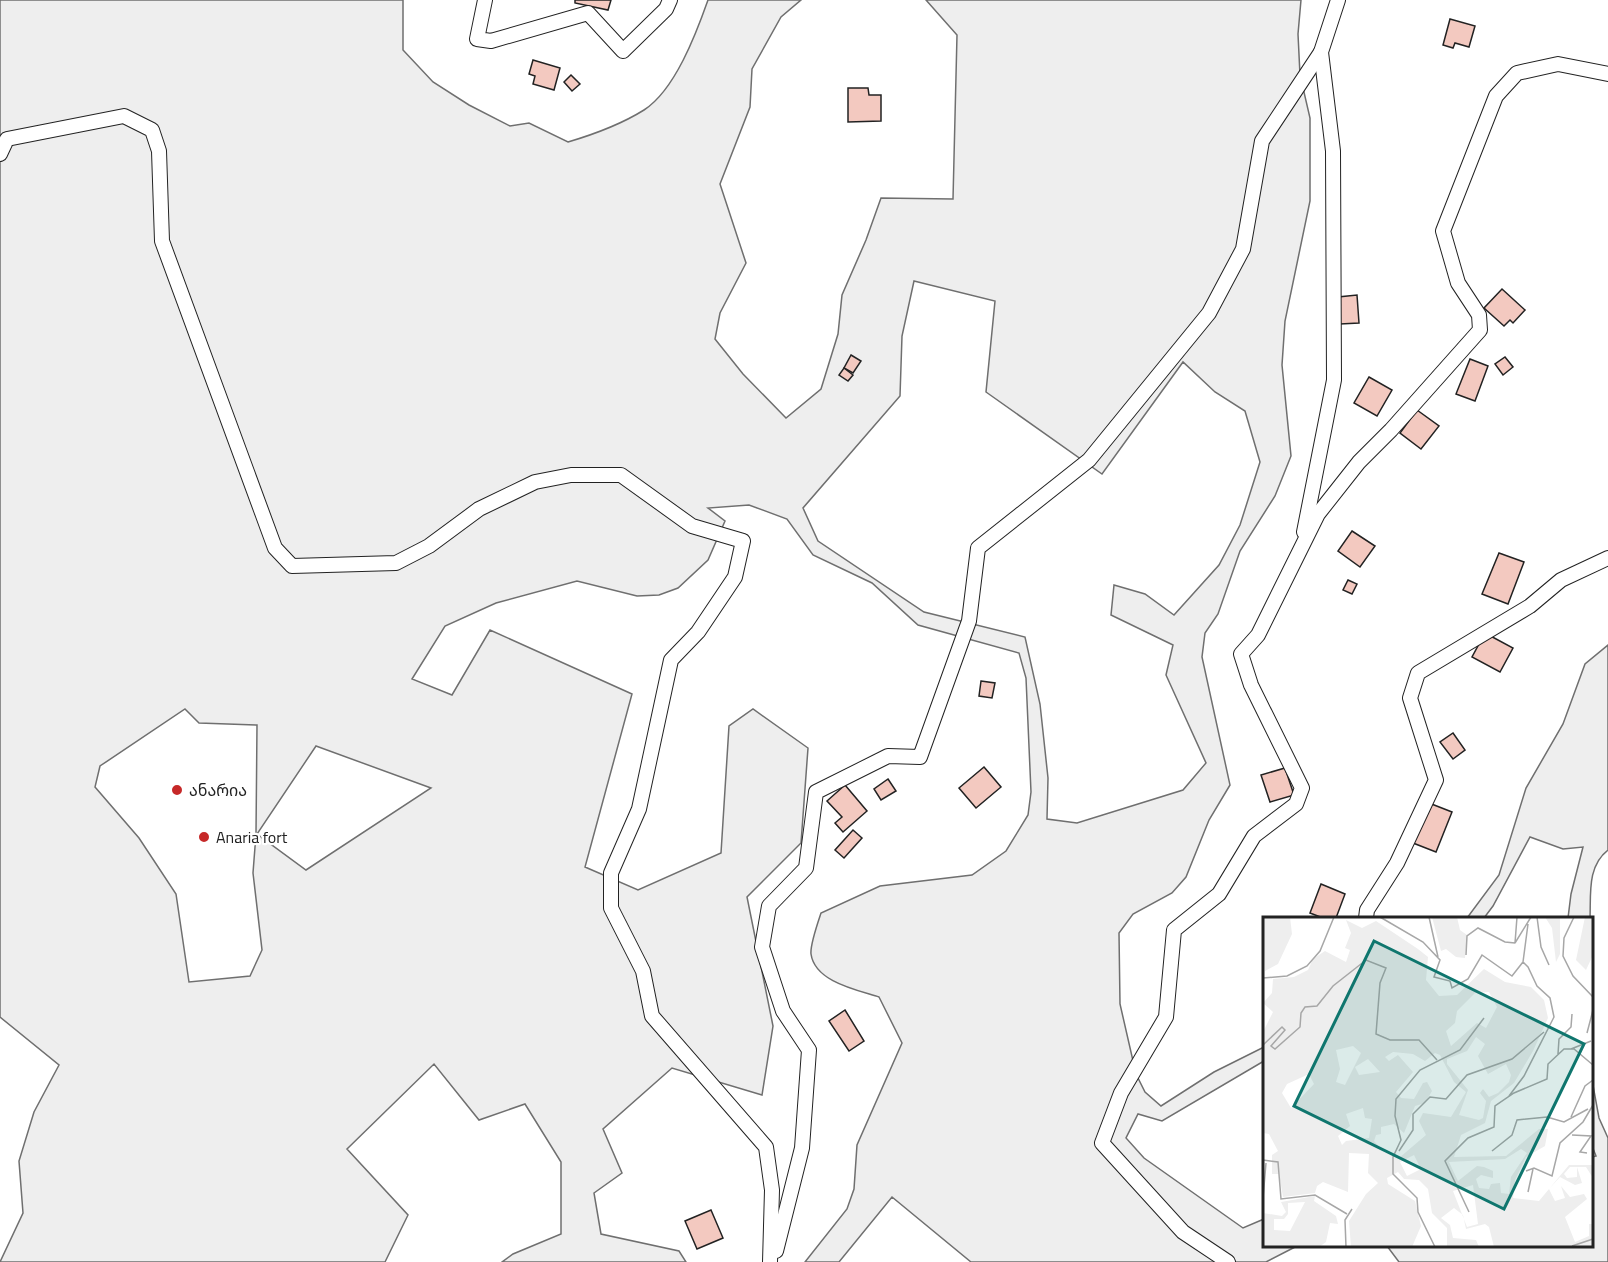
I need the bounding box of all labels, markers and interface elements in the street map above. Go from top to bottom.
place label: ანარია [189,778,247,802]
marker: ანარია [170,783,184,797]
place label: Anaria fort [216,825,288,849]
marker: Anaria fort [197,830,211,844]
inset map [1263,917,1593,1247]

